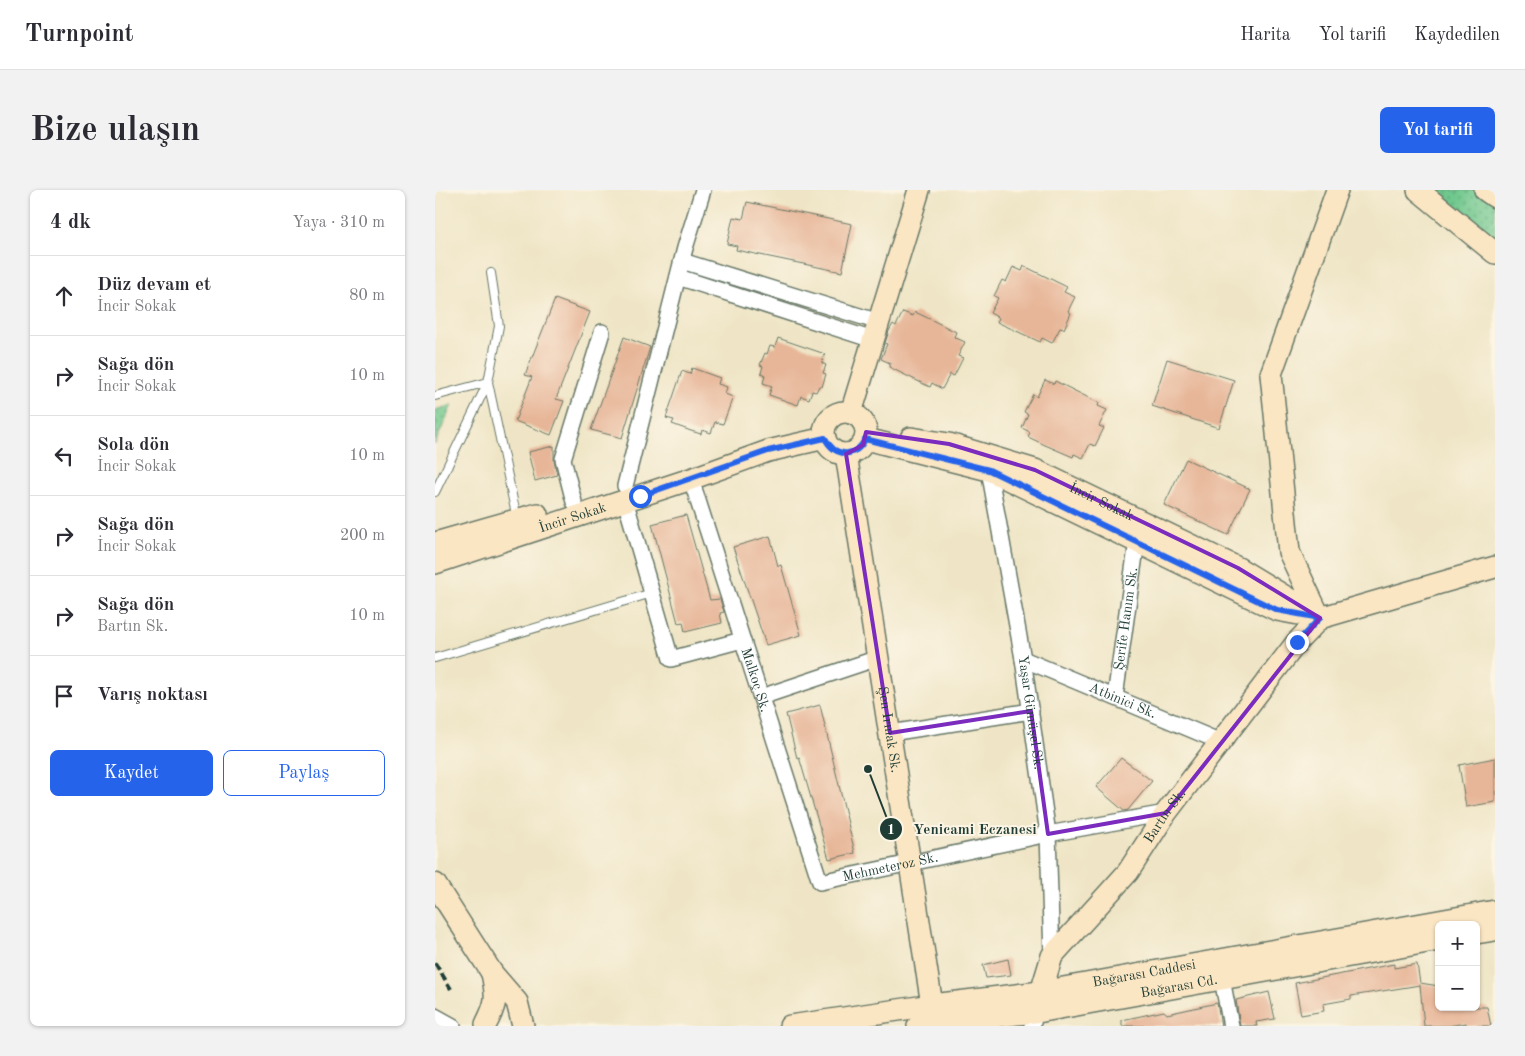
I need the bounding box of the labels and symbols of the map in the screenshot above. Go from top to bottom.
street label: İncir Sokak [1067,478,1136,524]
route start [629,485,652,508]
street label: İncir Sokak [537,500,608,535]
street label: Şerife Hanım Sk. [1112,566,1140,671]
route end [1286,631,1309,654]
street label: Malkoç Sk. [739,646,772,714]
street label: Yaşar Gümüşel Sk. [1016,654,1046,770]
street label: Atbinici Sk. [1087,680,1158,721]
street label: Şen Irmak Sk. [875,686,903,774]
street label: Bartın Sk. [1142,786,1189,846]
callout: Yenicami Eczanesi [878,814,1046,844]
text: 1 [887,823,895,838]
text: Yenicami Eczanesi [913,823,1037,838]
street label: Mehmeteroz Sk. [841,850,939,884]
street label: Bağarası Caddesi [1091,957,1197,990]
street label: Bağarası Cd. [1139,973,1219,1000]

